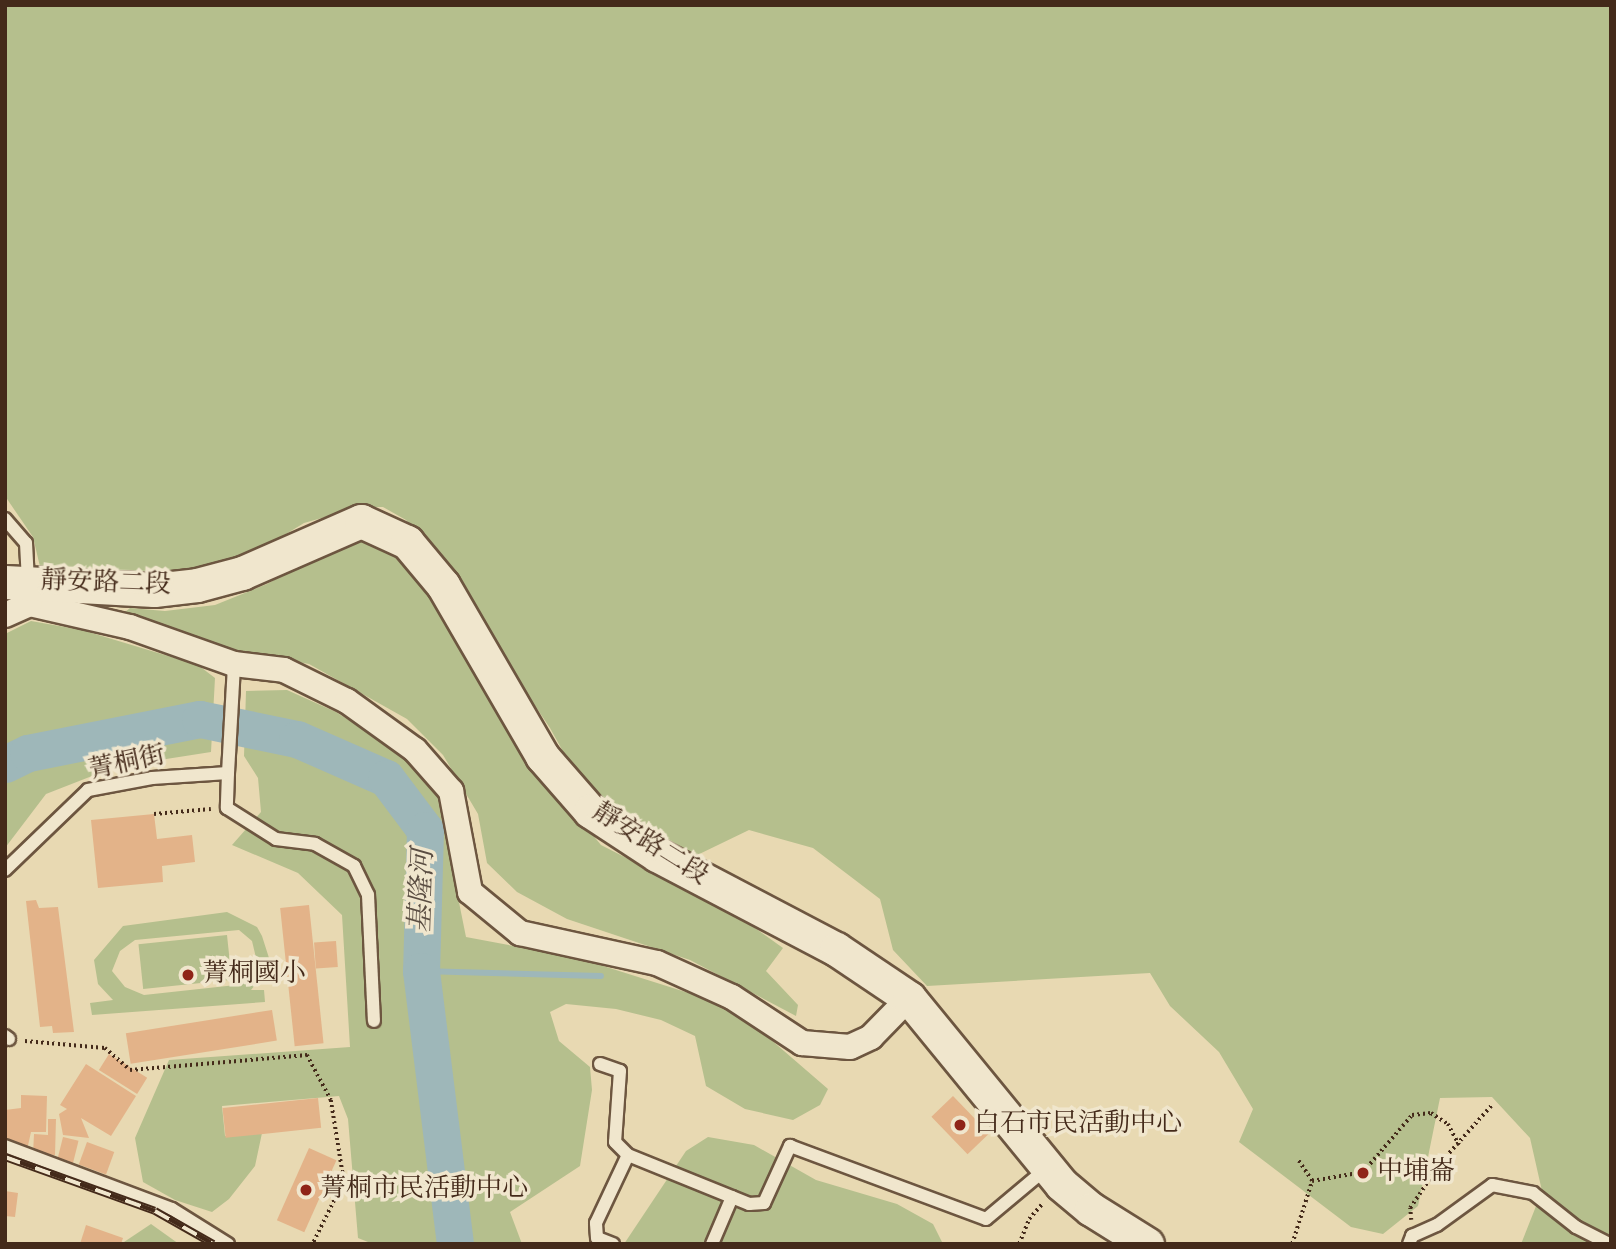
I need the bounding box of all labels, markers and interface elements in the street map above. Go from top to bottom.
street label: 靜安路二段 [40,566,172,602]
street label: 菁桐街 [86,741,168,787]
street label: 靜安路二段 [587,797,713,893]
water label: 基隆河 [405,848,441,934]
place label: 菁桐國小 [202,959,306,991]
marker: 菁桐國小 [180,967,196,983]
place label: 白石市民活動中心 [974,1109,1182,1141]
marker: 白石市民活動中心 [952,1117,968,1133]
place label: 中埔崙 [1377,1157,1455,1189]
marker: 中埔崙 [1355,1165,1371,1181]
place label: 菁桐市民活動中心 [320,1174,528,1206]
marker: 菁桐市民活動中心 [298,1182,314,1198]

